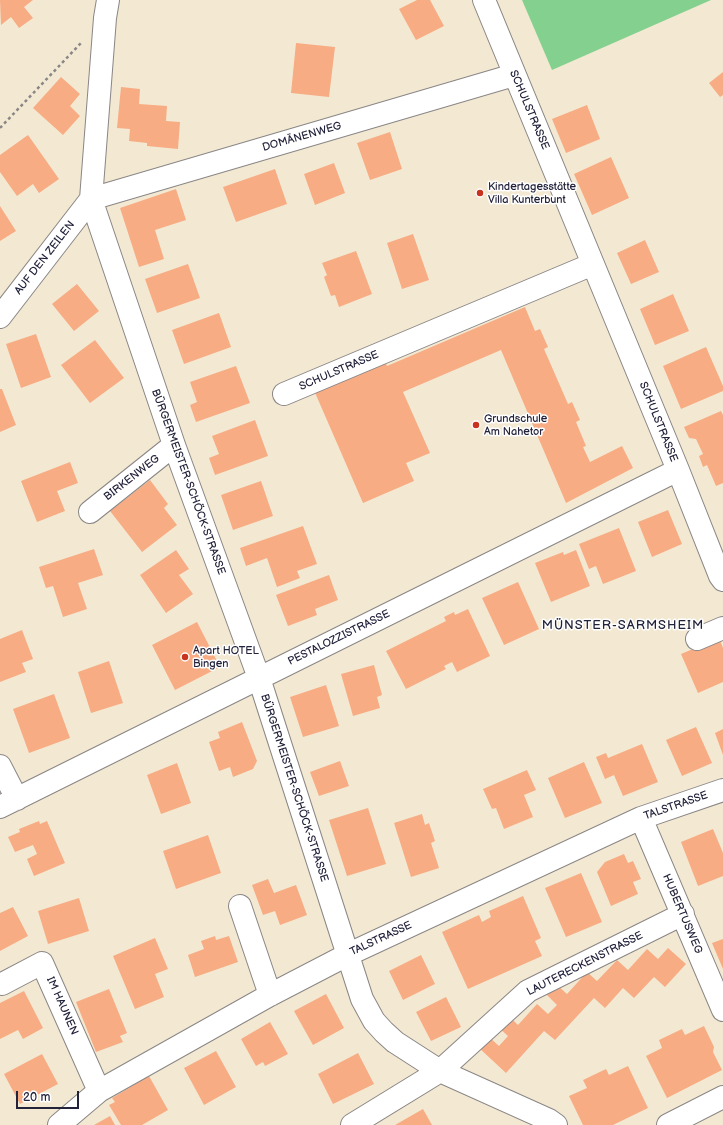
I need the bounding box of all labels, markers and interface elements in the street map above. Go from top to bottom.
street label: SCHULSTRASSE [506,68,552,152]
street label: DOMÄNENWEG [261,119,343,155]
place label: Kindertagesstätte Villa Kunterbunt [488,180,576,206]
marker: Kindertagesstätte Villa Kunterbunt [475,188,485,198]
street label: AUF DEN ZEILEN [12,219,78,297]
street label: SCHULSTRASSE [297,348,381,394]
street label: SCHULSTRASSE [636,380,680,464]
street label: BÜRGERMEISTER-SCHÖCK-STRASSE [148,387,228,577]
place label: Grundschule Am Nahetor [484,412,547,438]
marker: Grundschule Am Nahetor [471,420,481,430]
street label: BIRKENWEG [102,452,162,504]
street label: PESTALOZZISTRASSE [286,608,392,668]
district label: MÜNSTER-SARMSHEIM [542,618,704,634]
place label: Apart HOTEL Bingen [193,644,259,670]
marker: Apart HOTEL Bingen [180,652,190,662]
street label: BÜRGERMEISTER-SCHÖCK-STRASSE [257,692,331,884]
street label: TALSTRASSE [642,789,710,823]
street label: HUBERTUSWEG [659,872,705,956]
street label: TALSTRASSE [348,919,414,959]
street label: LAUTERECKENSTRASSE [525,929,645,999]
street label: IM HAUNEN [43,975,81,1037]
scale bar [18,1083,81,1109]
text: 20 m [23,1090,50,1105]

